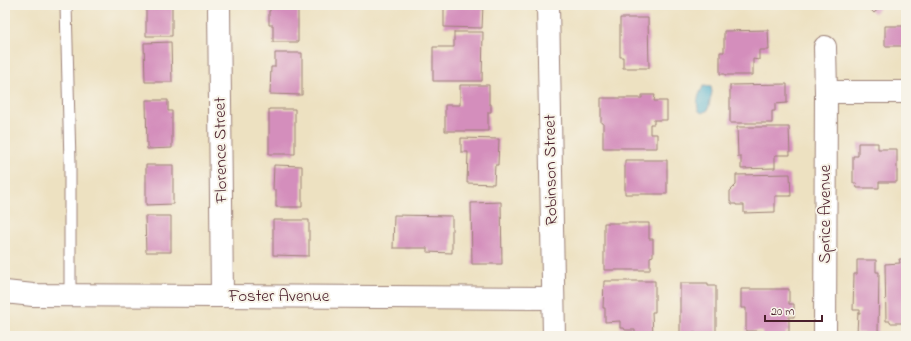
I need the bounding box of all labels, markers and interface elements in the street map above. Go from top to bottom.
street label: Florence Street [208,96,234,204]
street label: Robinson Street [538,114,564,226]
street label: Sprice Avenue [813,164,838,263]
street label: Foster Avenue [228,284,330,309]
scale bar [765,297,822,323]
text: 20 m [771,303,794,321]

